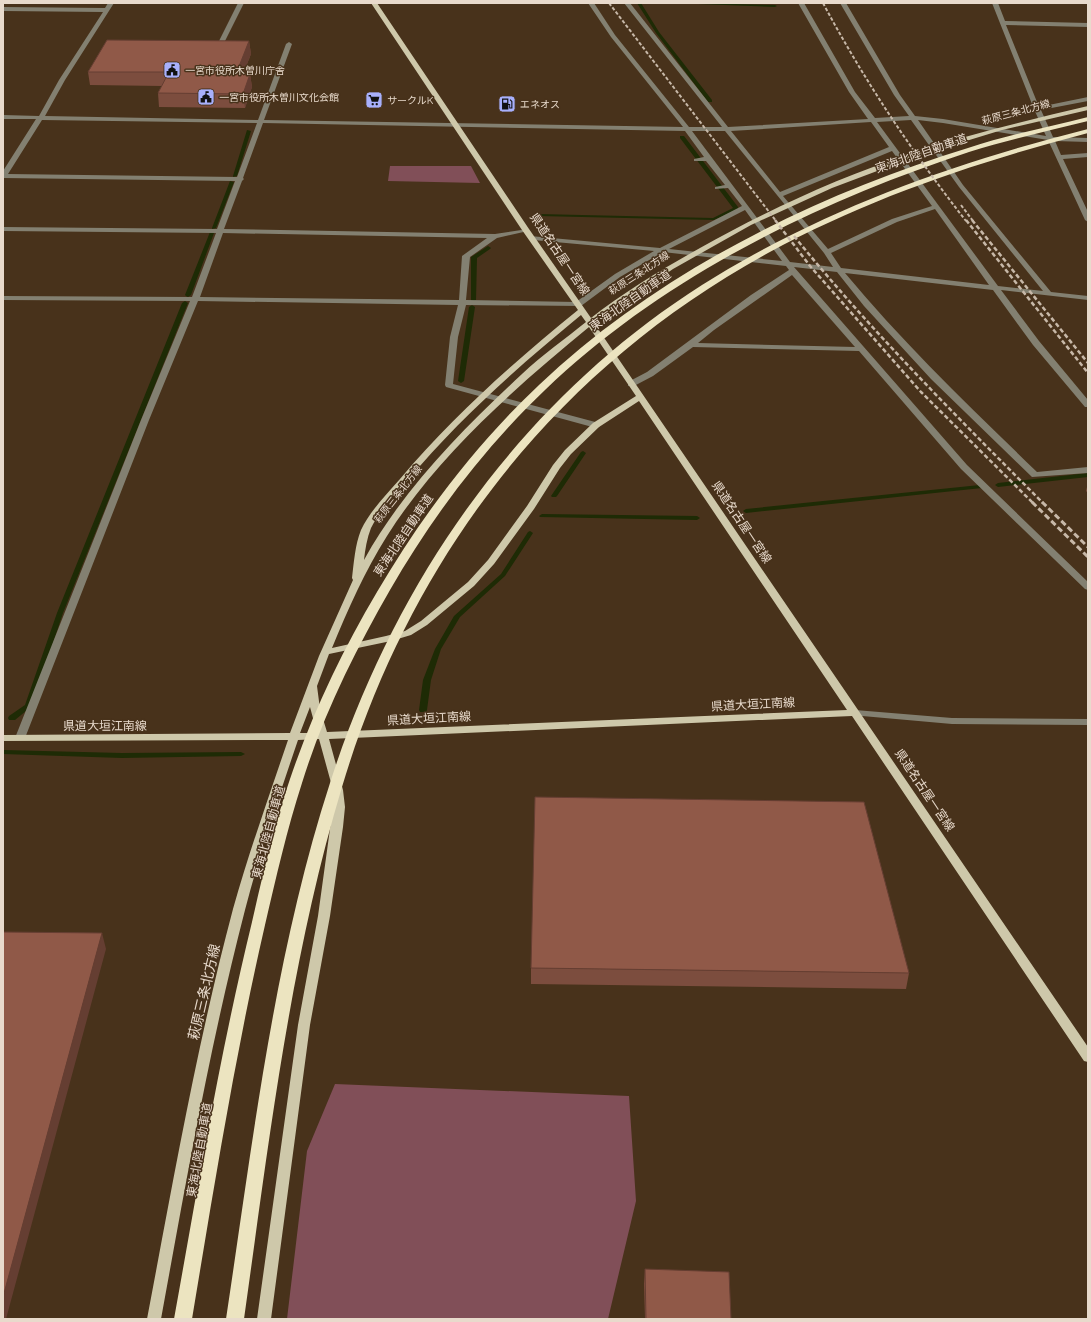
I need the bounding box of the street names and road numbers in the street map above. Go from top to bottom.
street label: 萩原三条北方線 [981,97,1051,127]
street label: 東海北陸自動車道 [873,130,969,176]
street label: 県道名古屋一宮線 [527,210,593,298]
street label: 萩原三条北方線 [606,248,672,298]
street label: 東海北陸自動車道 [586,266,674,334]
street label: 萩原三条北方線 [371,462,425,526]
street label: 県道名古屋一宮線 [709,478,775,566]
street label: 東海北陸自動車道 [370,491,436,579]
street label: 県道大垣江南線 [711,694,795,714]
street label: 県道大垣江南線 [387,708,471,728]
street label: 県道大垣江南線 [63,718,147,733]
street label: 県道名古屋一宮線 [892,746,958,834]
street label: 東海北陸自動車道 [248,784,288,880]
street label: 萩原三条北方線 [184,942,224,1042]
street label: 東海北陸自動車道 [183,1101,215,1199]

